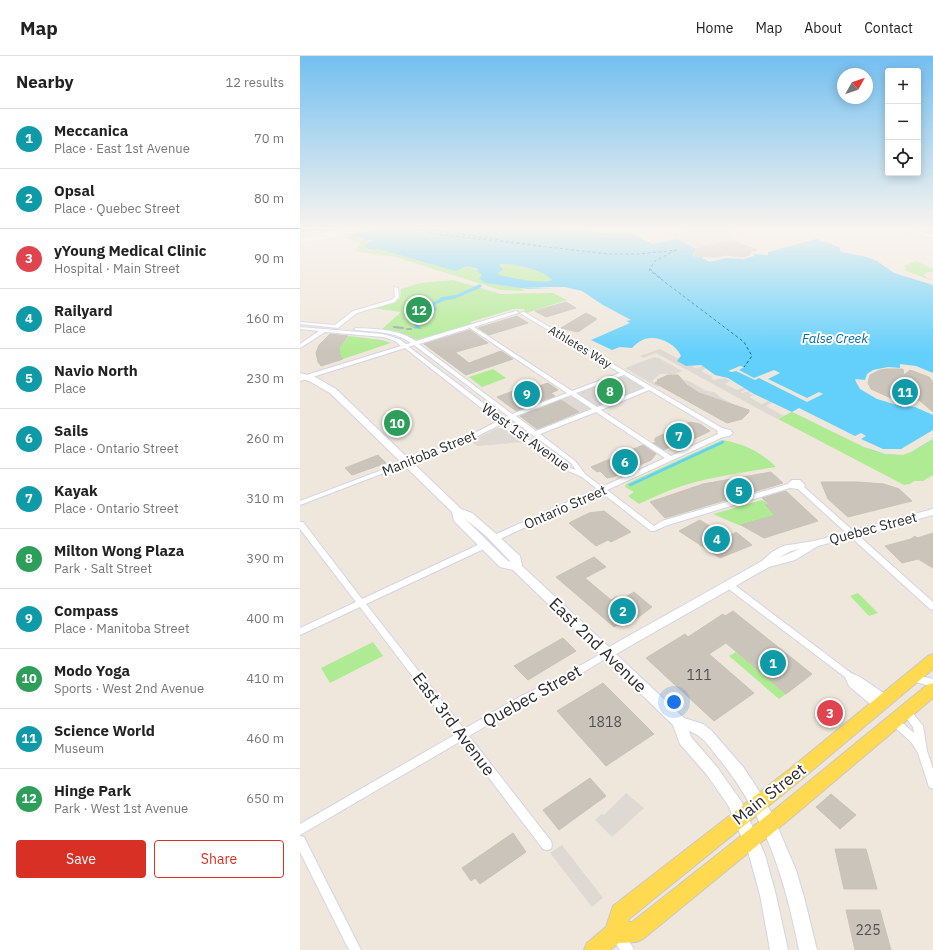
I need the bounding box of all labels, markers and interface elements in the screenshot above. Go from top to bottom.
text: Map [20,16,58,40]
text: Home [696,19,733,37]
text: Map [755,19,782,37]
text: About [804,19,842,37]
text: Contact [864,19,913,37]
north arrow [837,68,873,104]
map controls [885,68,921,176]
button: + [885,68,921,104]
text: Nearby [16,71,74,93]
text: 12 results [225,74,284,91]
button: − [885,104,921,140]
text: Meccanica [54,121,128,140]
text: 1 [25,130,33,147]
text: 70 m [254,130,284,147]
text: Place · East 1st Avenue [54,140,190,157]
button: locate [885,140,921,176]
text: Opsal [54,181,94,200]
text: 2 [25,190,33,207]
text: 80 m [254,190,284,207]
text: Place · Quebec Street [54,200,180,217]
text: yYoung Medical Clinic [54,241,207,260]
text: 3 [25,250,33,267]
text: 90 m [254,250,284,267]
text: Hospital · Main Street [54,260,180,277]
pin: 12 [406,295,432,325]
text: Railyard [54,301,113,320]
text: 4 [25,310,33,327]
text: 160 m [246,310,284,327]
text: Place [54,320,86,337]
street label: Athletes Way [546,322,614,371]
water label: False Creek [802,330,868,347]
text: Navio North [54,361,138,380]
text: 5 [25,370,33,387]
text: 230 m [246,370,284,387]
pin: 8 [597,376,623,406]
pin: 11 [892,377,918,407]
pin: 9 [514,379,540,409]
text: Place [54,380,86,397]
street label: West 1st Avenue [478,399,574,475]
pin: 10 [384,408,410,438]
text: Sails [54,421,88,440]
pin: 7 [666,421,692,451]
street label: Manitoba Street [379,426,479,480]
text: 6 [25,430,33,447]
text: 260 m [246,430,284,447]
text: Place · Ontario Street [54,440,178,457]
pin: 6 [612,447,638,477]
pin: 5 [726,476,752,506]
text: Kayak [54,481,98,500]
street label: Ontario Street [521,481,609,533]
text: 7 [25,490,33,507]
text: 310 m [246,490,284,507]
text: Place · Ontario Street [54,500,178,517]
street label: Quebec Street [827,508,919,548]
pin: 4 [704,524,730,554]
text: Milton Wong Plaza [54,541,184,560]
text: 8 [25,550,33,567]
text: 390 m [246,550,284,567]
text: Park · Salt Street [54,560,152,577]
street label: East 2nd Avenue [545,593,651,697]
pin: 2 [610,596,636,626]
text: Compass [54,601,118,620]
text: 9 [25,610,33,627]
text: 400 m [246,610,284,627]
text: Place · Manitoba Street [54,620,189,637]
pin: 1 [760,648,786,678]
street label: Quebec Street [479,660,585,732]
text: Modo Yoga [54,661,130,680]
house number: 111 [686,666,712,684]
street label: East 3rd Avenue [408,668,500,780]
text: 10 [21,670,37,687]
text: 410 m [246,670,284,687]
text: Sports · West 2nd Avenue [54,680,204,697]
your location [664,692,684,712]
pin: 3 [817,698,843,728]
house number: 1818 [588,713,622,731]
text: Science World [54,721,155,740]
text: 11 [21,730,37,747]
text: 460 m [246,730,284,747]
text: Museum [54,740,104,757]
street label: Main Street [728,758,810,830]
text: Hinge Park [54,781,131,800]
text: 12 [21,790,37,807]
text: 650 m [246,790,284,807]
text: Park · West 1st Avenue [54,800,188,817]
button: Save [16,840,146,878]
button: Share [154,840,284,878]
house number: 225 [855,921,881,939]

